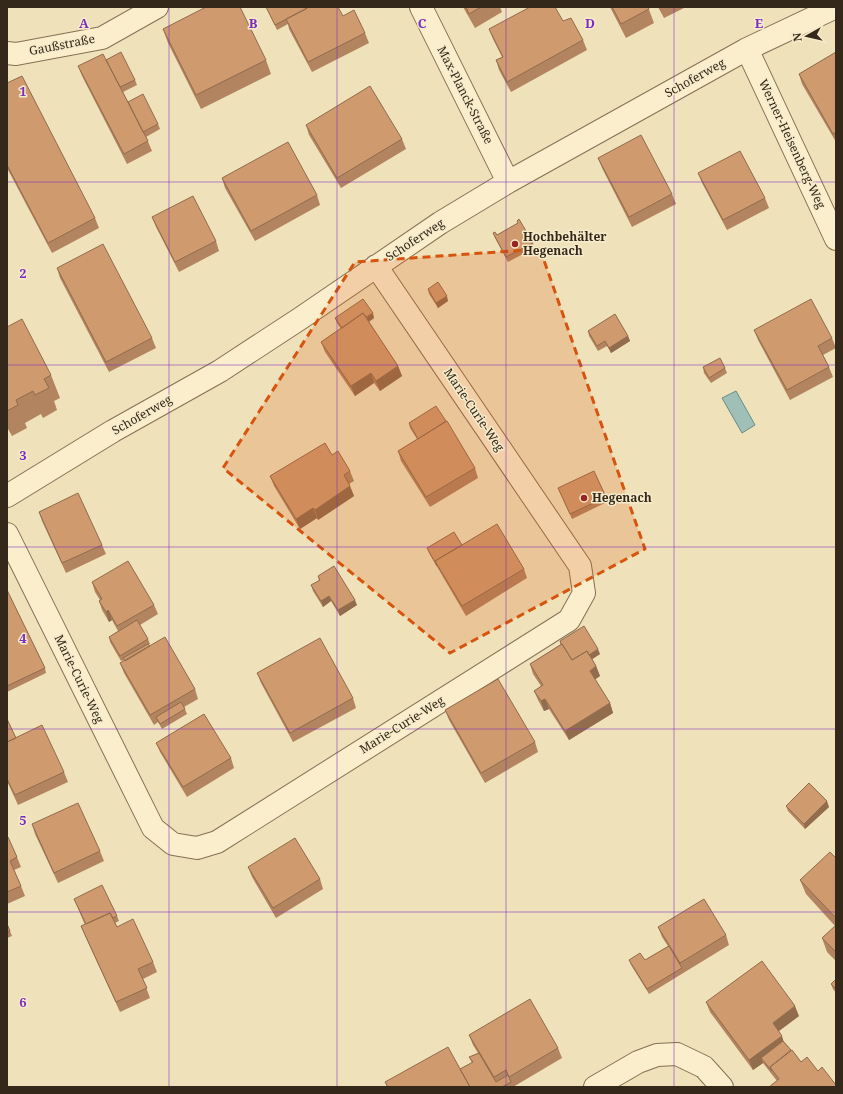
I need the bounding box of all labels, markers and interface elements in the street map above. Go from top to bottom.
text: A [79,14,89,32]
text: B [249,14,258,32]
text: C [418,14,427,32]
text: D [585,14,595,32]
text: E [755,14,764,32]
north arrow [787,16,827,56]
street label: Gaußstraße [28,30,96,59]
text: N [789,32,805,43]
street label: Max-Planck-Straße [433,43,498,147]
street label: Schoferweg [661,54,729,101]
street label: Werner-Heisenberg-Weg [755,76,830,212]
text: 1 [19,82,27,100]
street label: Schoferweg [382,214,448,265]
place label: Hochbehälter Hegenach [523,228,607,259]
marker: Hochbehälter Hegenach [510,239,520,249]
text: 2 [19,264,27,282]
street label: Marie-Curie-Weg [440,365,509,455]
street label: Schoferweg [109,390,175,439]
text: 3 [19,446,27,464]
place label: Hegenach [592,489,652,506]
marker: Hegenach [579,493,589,503]
text: 4 [19,629,27,647]
street label: Marie-Curie-Weg [51,631,109,727]
street label: Marie-Curie-Weg [356,691,448,757]
text: 5 [19,811,27,829]
text: 6 [19,993,27,1011]

